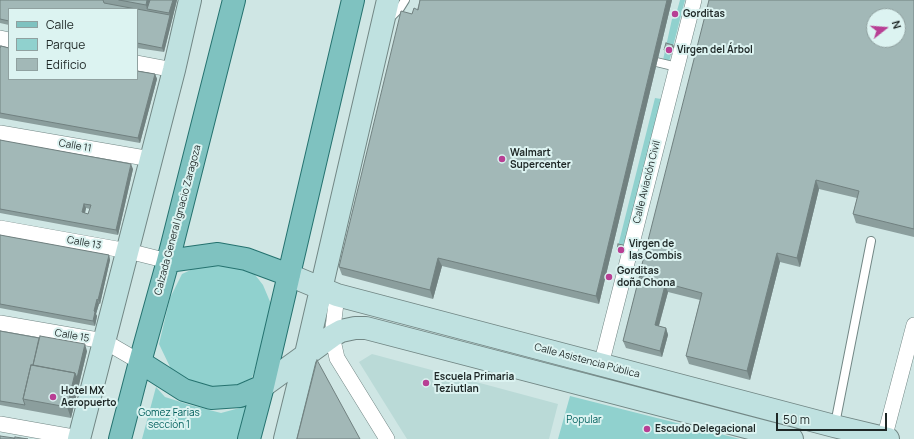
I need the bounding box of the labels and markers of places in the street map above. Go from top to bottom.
place label: Gorditas [683,8,725,20]
marker: Gorditas [670,9,680,19]
place label: Virgen del Árbol [677,44,753,56]
marker: Virgen del Árbol [664,45,674,55]
place label: Walmart Supercenter [510,147,571,170]
marker: Walmart Supercenter [497,154,507,164]
place label: Virgen de las Combis [629,238,682,262]
marker: Virgen de las Combis [616,245,626,255]
place label: Gorditas doña Chona [617,265,675,288]
marker: Gorditas doña Chona [604,272,614,282]
place label: Escuela Primaria Teziutlan [434,371,514,394]
marker: Escuela Primaria Teziutlan [421,378,431,388]
place label: Hotel MX Aeropuerto [61,385,116,408]
marker: Hotel MX Aeropuerto [48,392,58,402]
place label: Escudo Delegacional [655,423,756,435]
marker: Escudo Delegacional [642,424,652,434]

